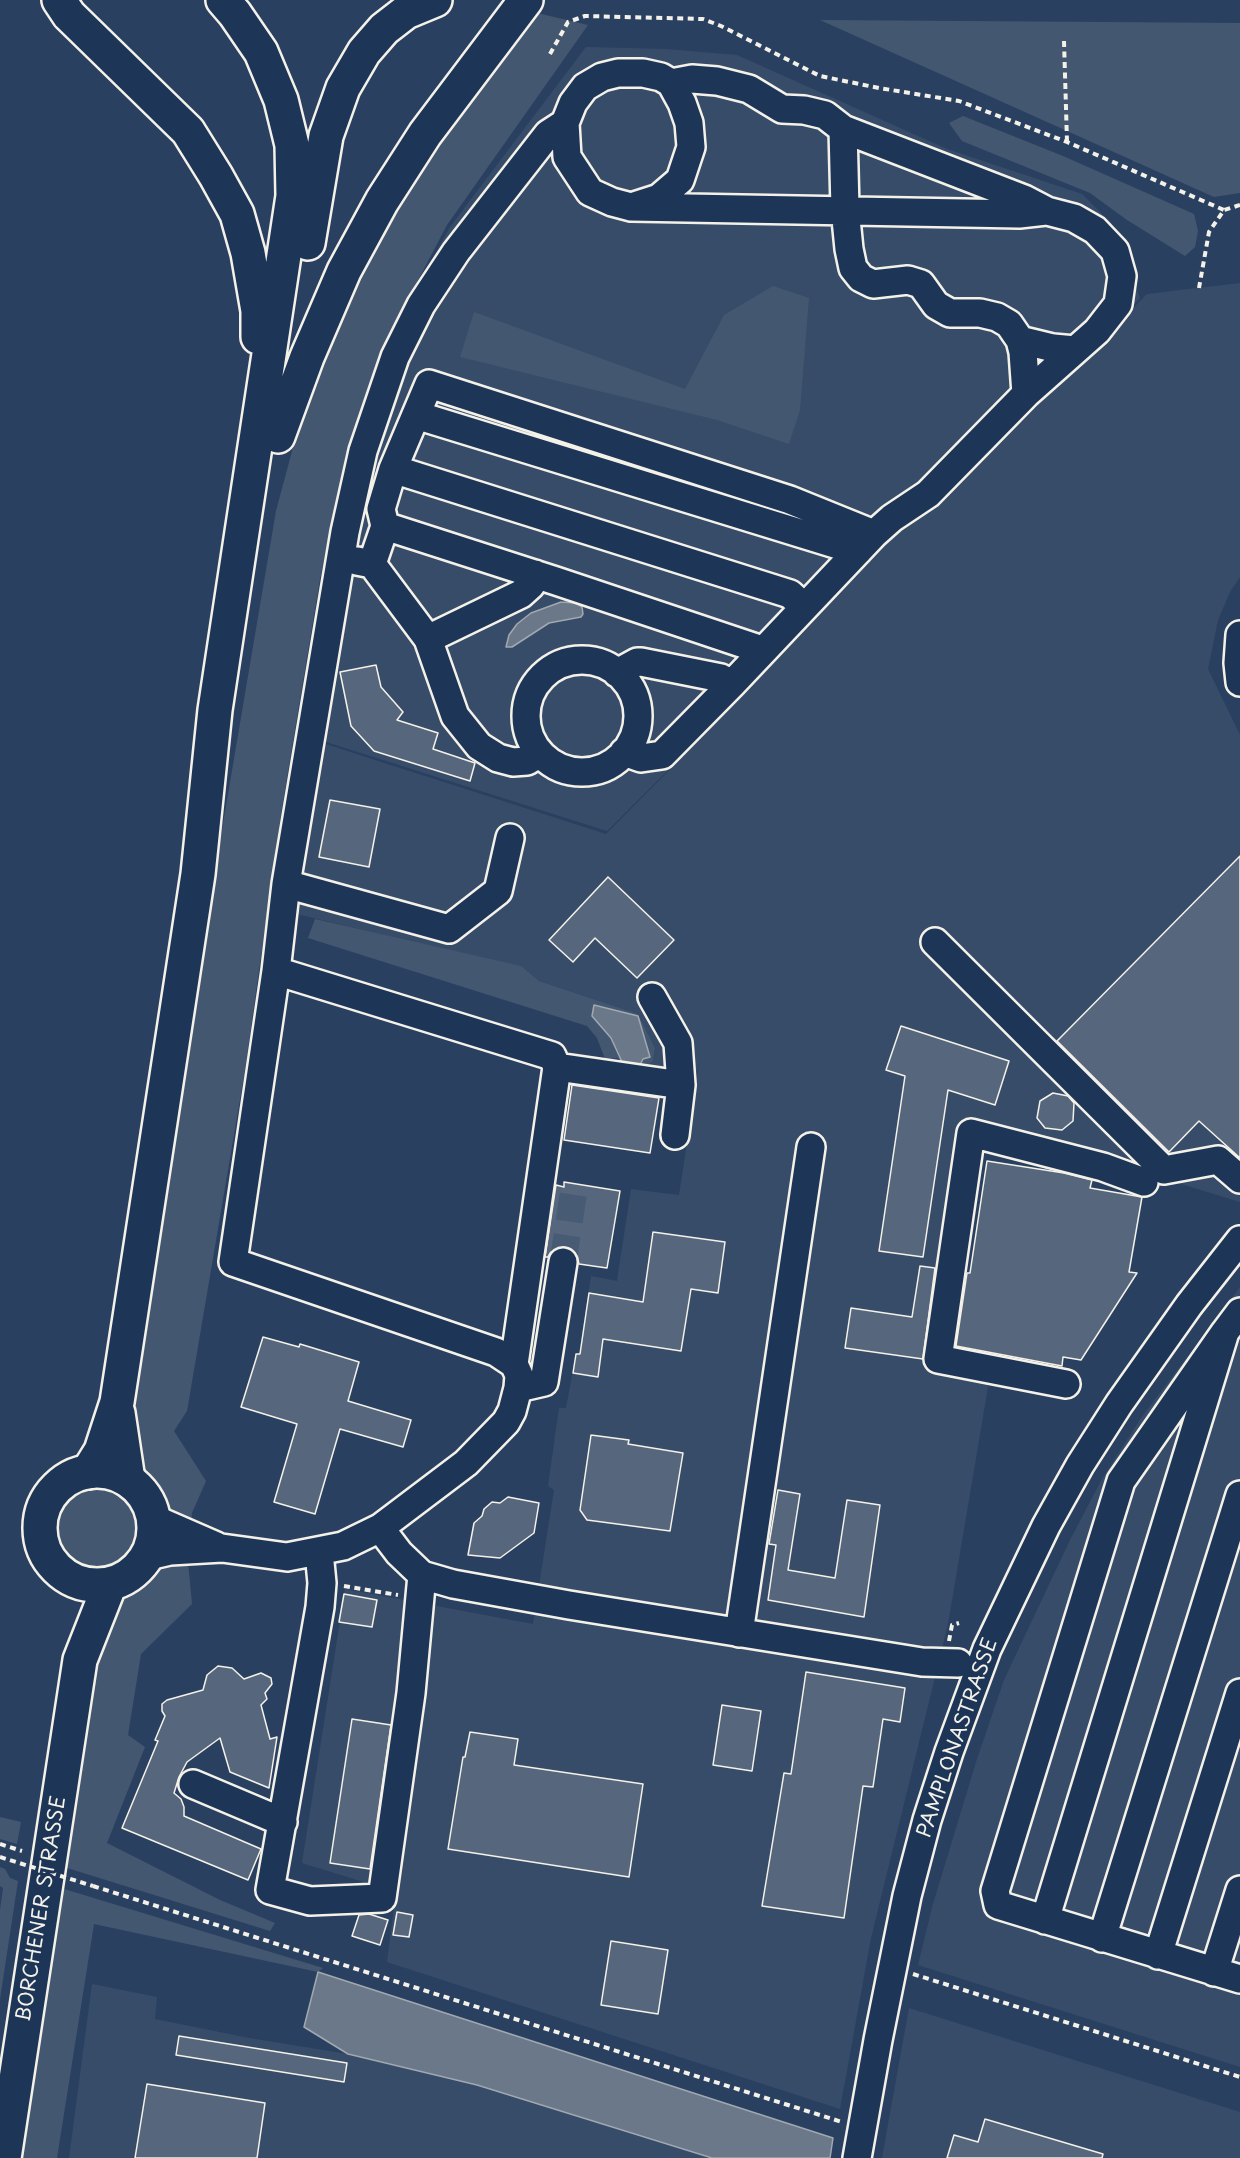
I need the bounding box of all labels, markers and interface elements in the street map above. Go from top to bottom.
street label: PAMPLONASTRASSE [913,1635,1003,1841]
street label: BORCHENER STRASSE [12,1794,72,2024]

